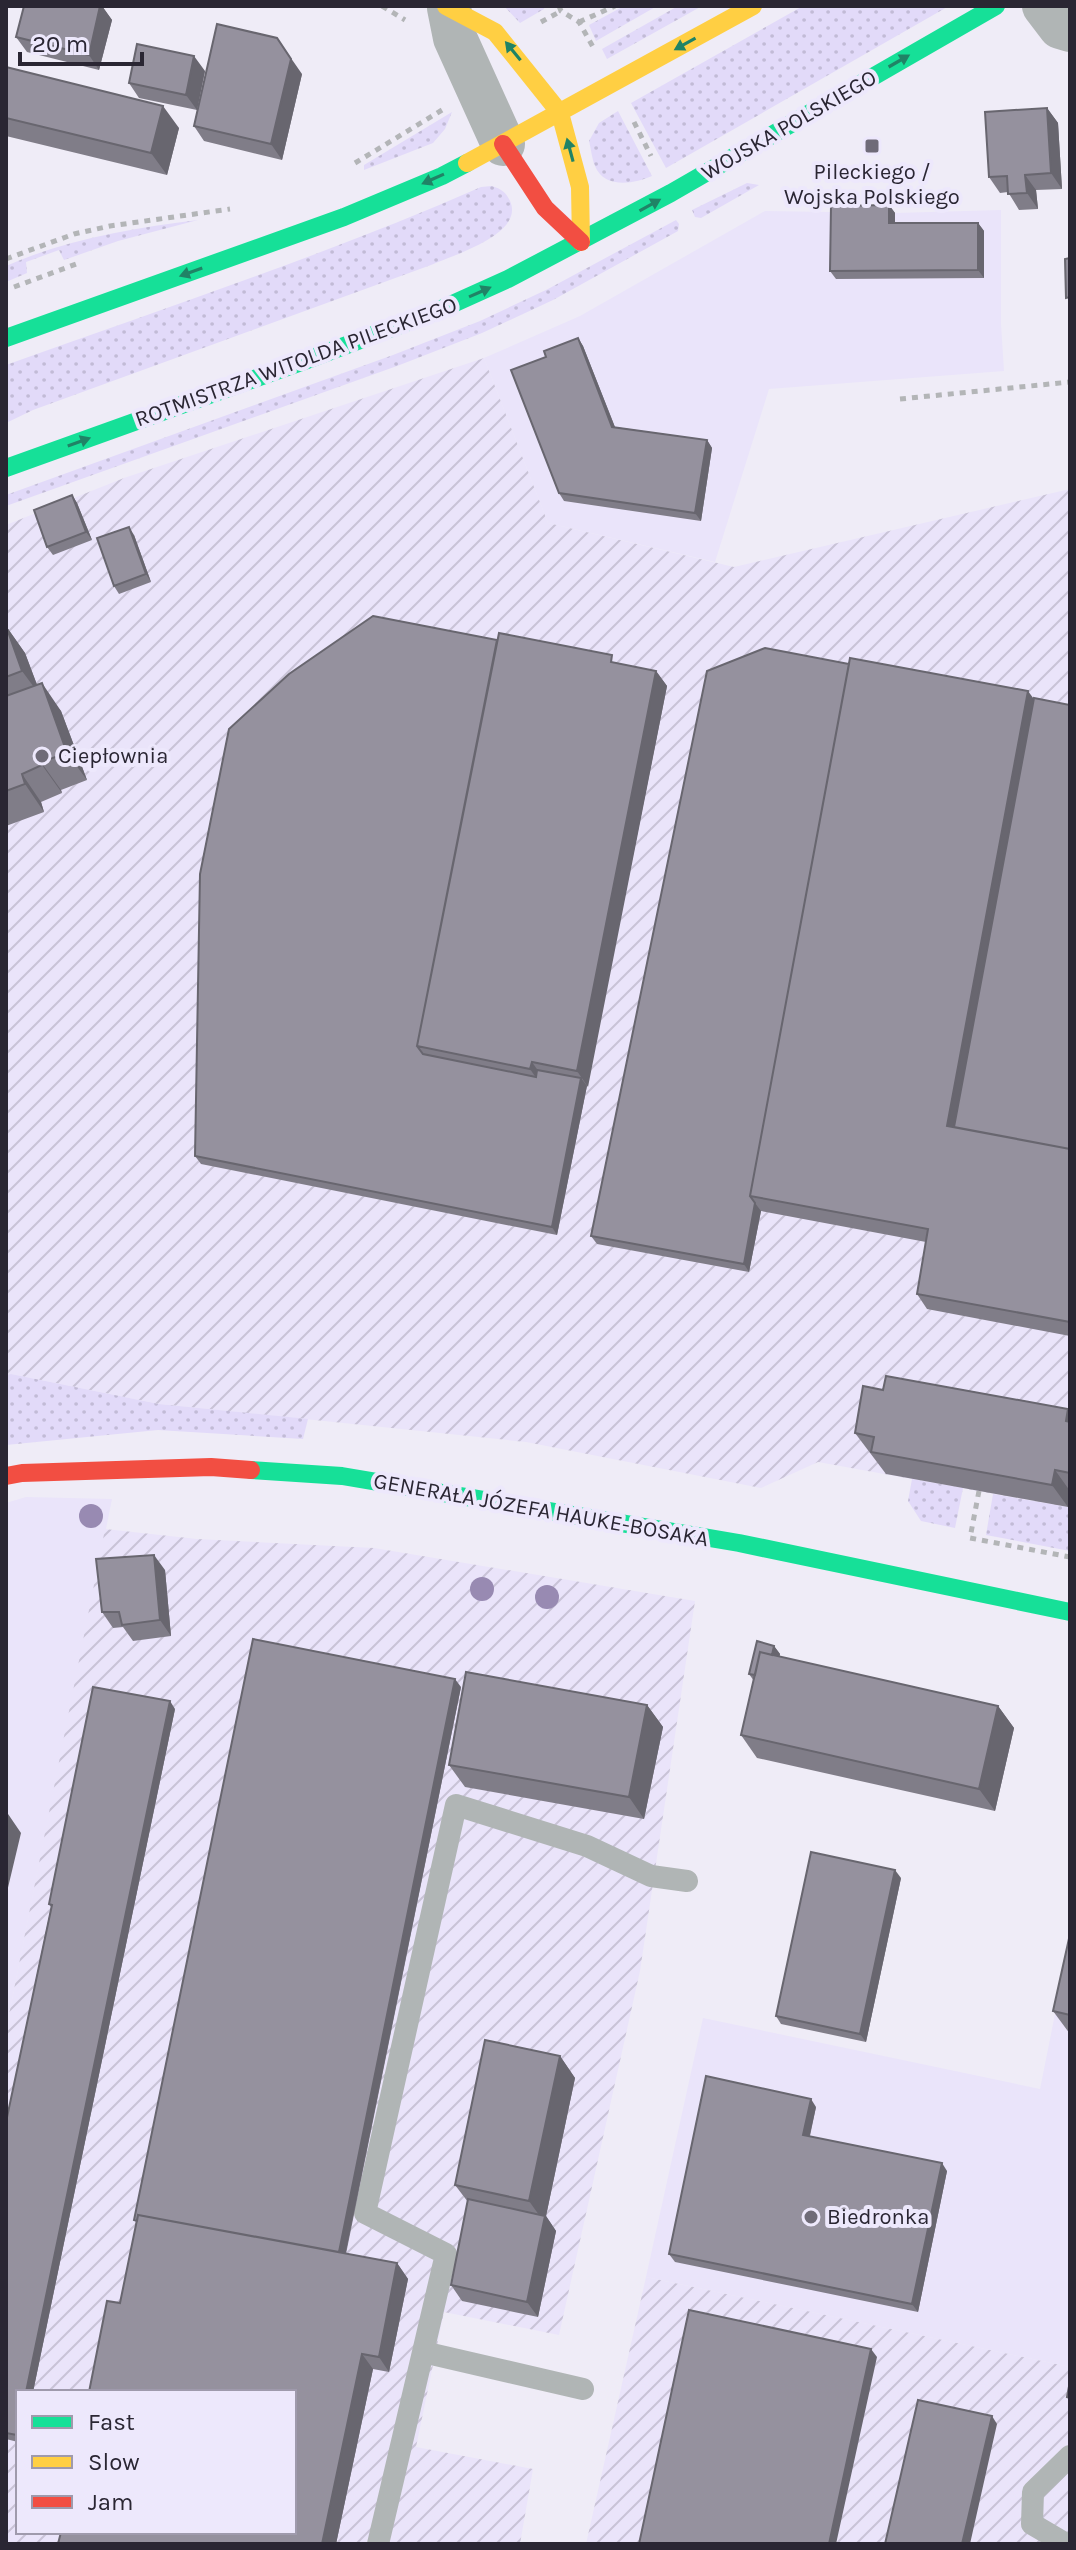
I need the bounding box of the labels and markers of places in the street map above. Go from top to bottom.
marker: Pileckiego / Wojska Polskiego [863,137,881,155]
place label: Pileckiego / Wojska Polskiego [784,159,960,210]
place label: Ciepłownia [58,743,168,769]
marker: Ciepłownia [33,747,51,765]
place label: Biedronka [827,2204,929,2230]
marker: Biedronka [802,2208,820,2226]

